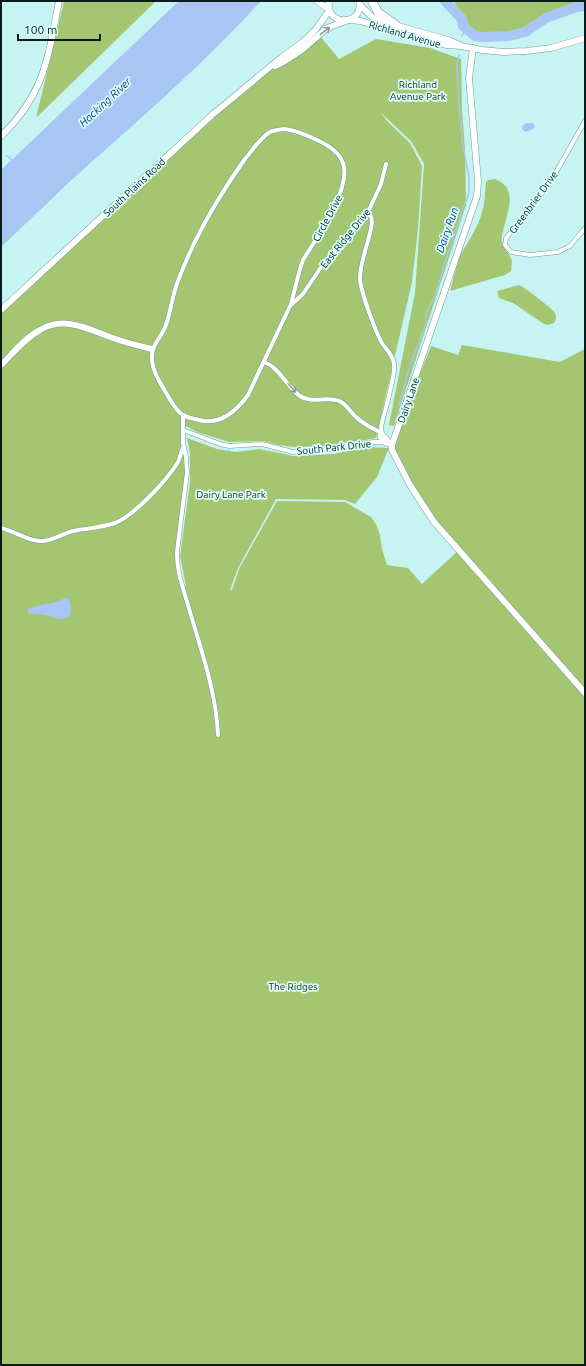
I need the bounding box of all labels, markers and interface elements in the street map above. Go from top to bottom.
scale bar [18,16,100,42]
street label: Richland Avenue [368,19,442,50]
text: 100 m [24,23,57,36]
one-way arrow [319,26,330,35]
water label: Hocking River [77,75,134,129]
park label: Richland Avenue Park [390,79,446,102]
street label: South Plains Road [101,156,168,219]
street label: Greenbrier Drive [507,169,560,236]
street label: Circle Drive [311,193,344,243]
street label: East Ridge Drive [318,206,373,270]
water label: Dairy Run [434,206,460,254]
street label: Dairy Lane [396,376,421,424]
one-way arrow [288,383,297,393]
street label: South Park Drive [296,438,372,457]
park label: Dairy Lane Park [196,489,266,500]
park label: The Ridges [268,981,318,992]

